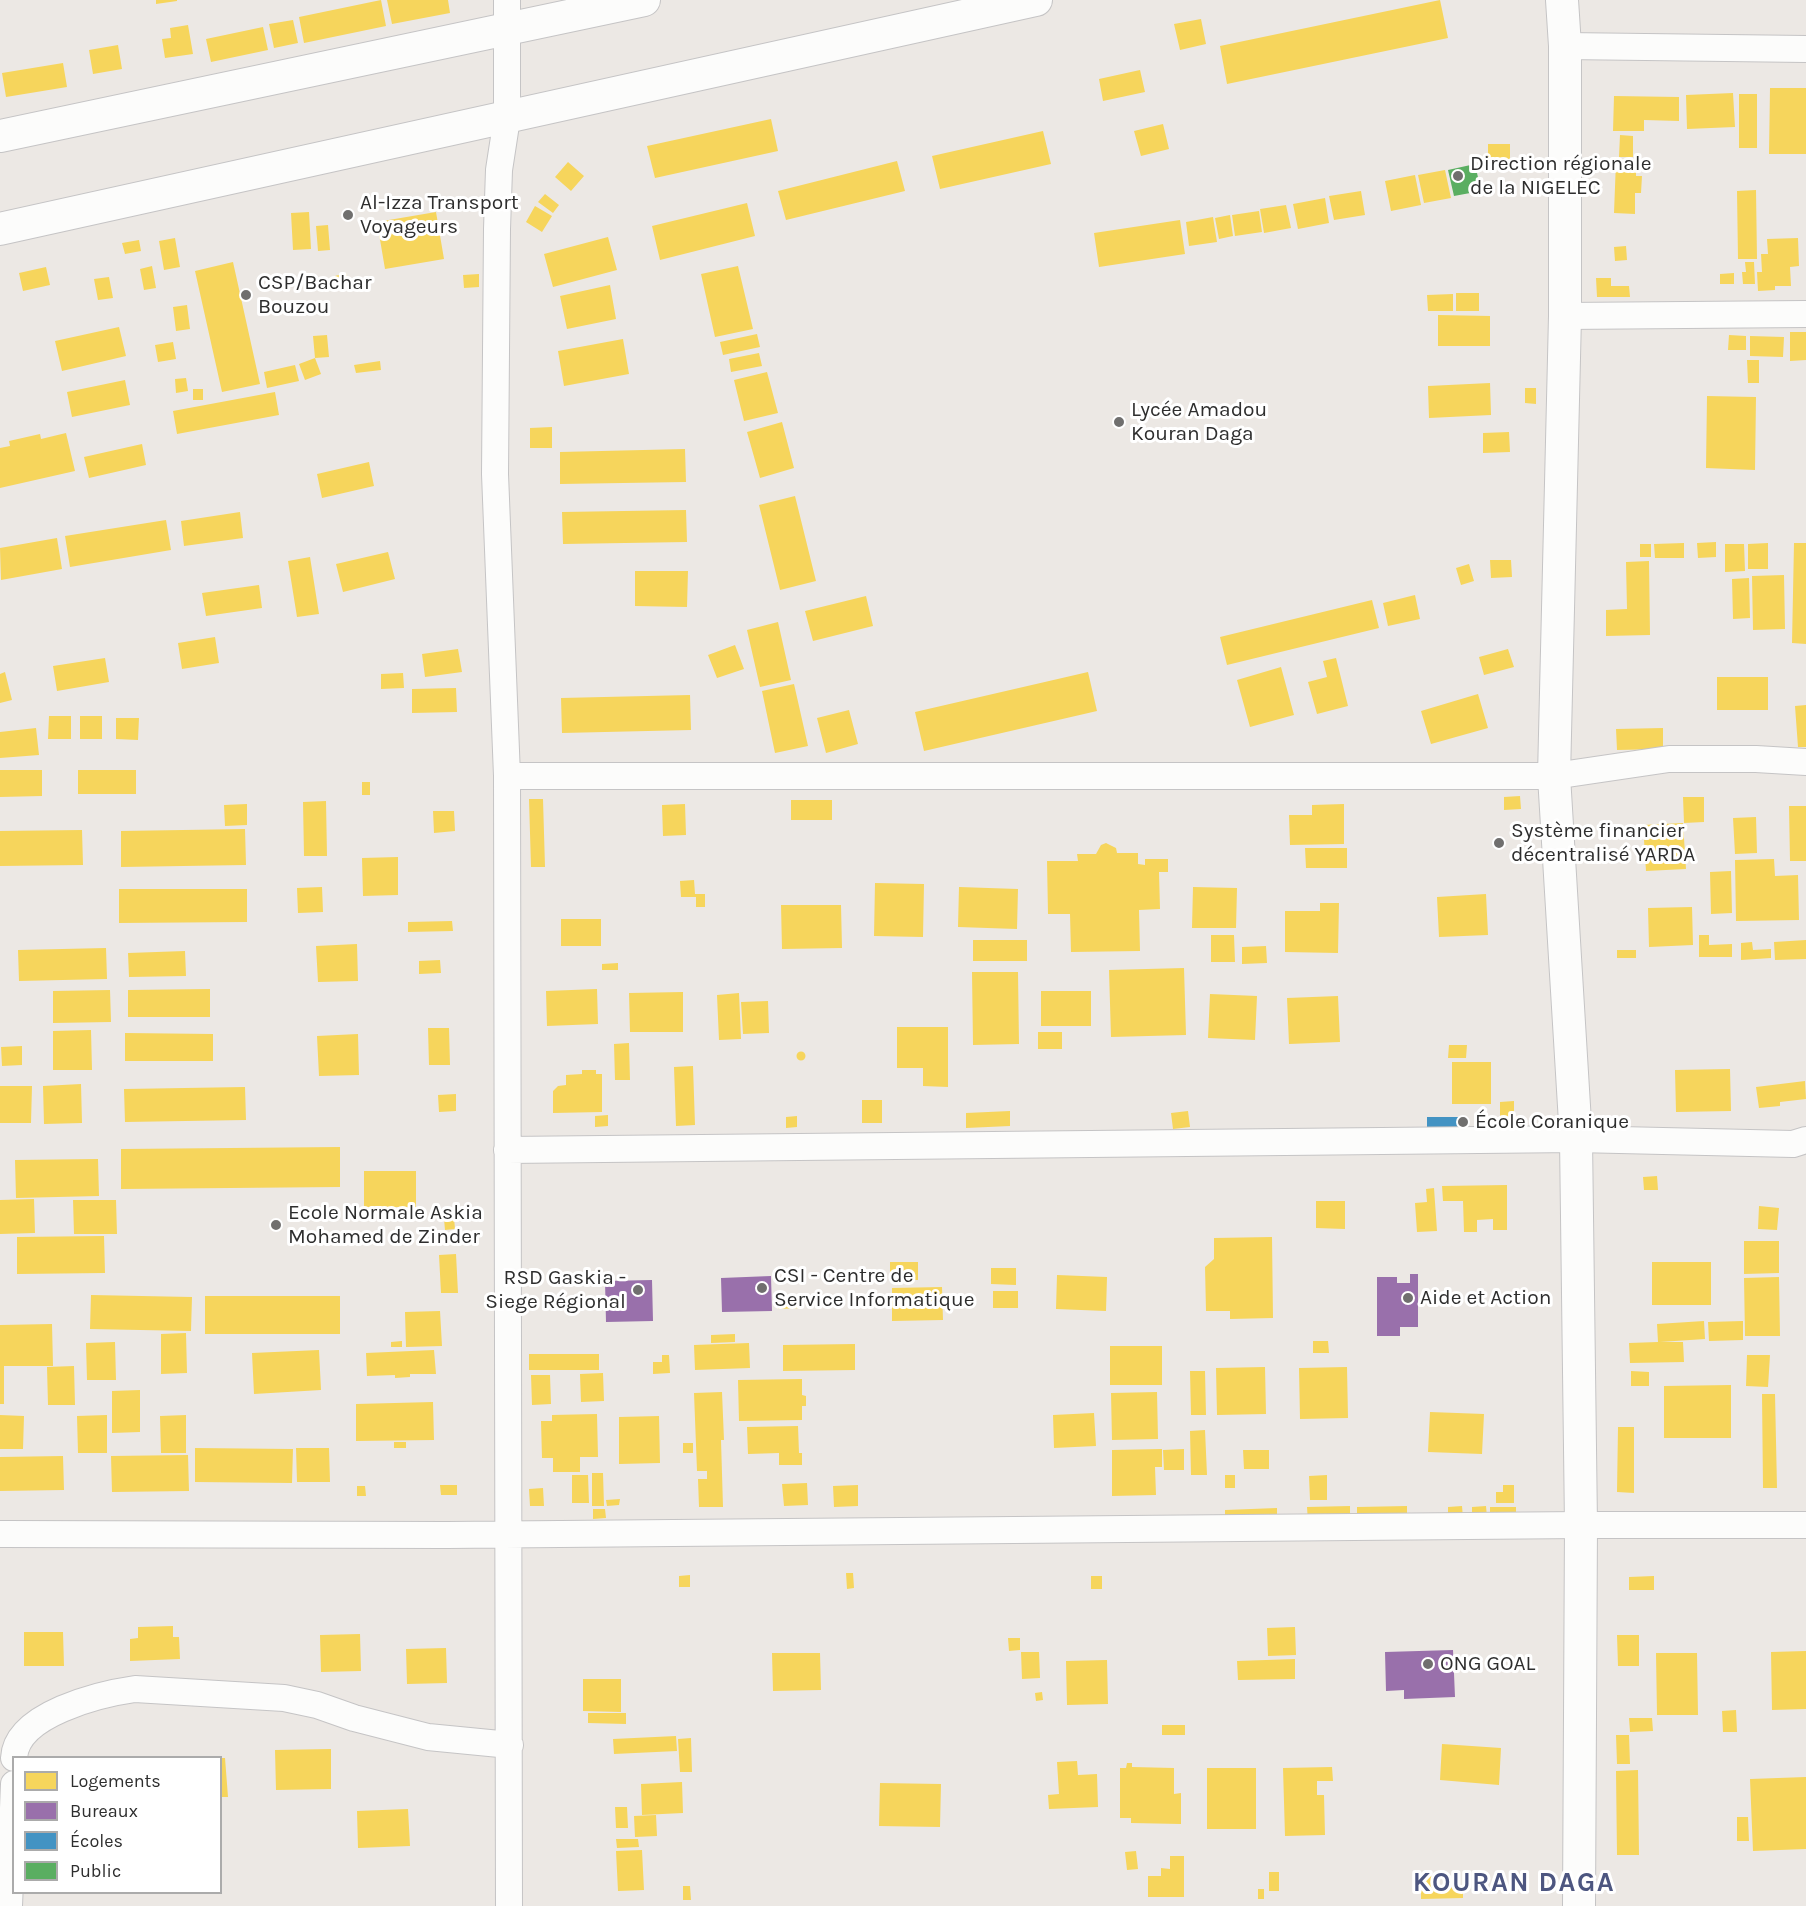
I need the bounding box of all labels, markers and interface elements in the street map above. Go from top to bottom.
place label: Direction régionale de la NIGELEC [1470,151,1651,201]
marker: Direction régionale de la NIGELEC [1451,169,1465,183]
place label: Al-Izza Transport Voyageurs [360,190,519,240]
marker: Al-Izza Transport Voyageurs [341,208,355,222]
place label: CSP/Bachar Bouzou [258,270,372,320]
marker: CSP/Bachar Bouzou [239,288,253,302]
place label: Lycée Amadou Kouran Daga [1131,397,1267,447]
marker: Lycée Amadou Kouran Daga [1112,415,1126,429]
place label: Système financier décentralisé YARDA [1511,818,1695,868]
marker: Système financier décentralisé YARDA [1492,836,1506,850]
place label: École Coranique [1475,1109,1629,1135]
marker: École Coranique [1456,1115,1470,1129]
place label: Ecole Normale Askia Mohamed de Zinder [288,1200,483,1250]
marker: Ecole Normale Askia Mohamed de Zinder [269,1218,283,1232]
place label: CSI - Centre de Service Informatique [774,1263,974,1313]
place label: RSD Gaskia - Siege Régional [485,1265,626,1315]
marker: CSI - Centre de Service Informatique [755,1281,769,1295]
marker: RSD Gaskia - Siege Régional [631,1283,645,1297]
place label: Aide et Action [1420,1285,1551,1311]
marker: Aide et Action [1401,1291,1415,1305]
place label: ONG GOAL [1440,1651,1535,1677]
marker: ONG GOAL [1421,1657,1435,1671]
legend [12,1756,222,1894]
text: Logements [70,1770,161,1792]
text: Bureaux [70,1800,138,1822]
text: Écoles [70,1830,123,1852]
text: Public [70,1860,121,1882]
district label: KOURAN DAGA [1413,1867,1615,1899]

